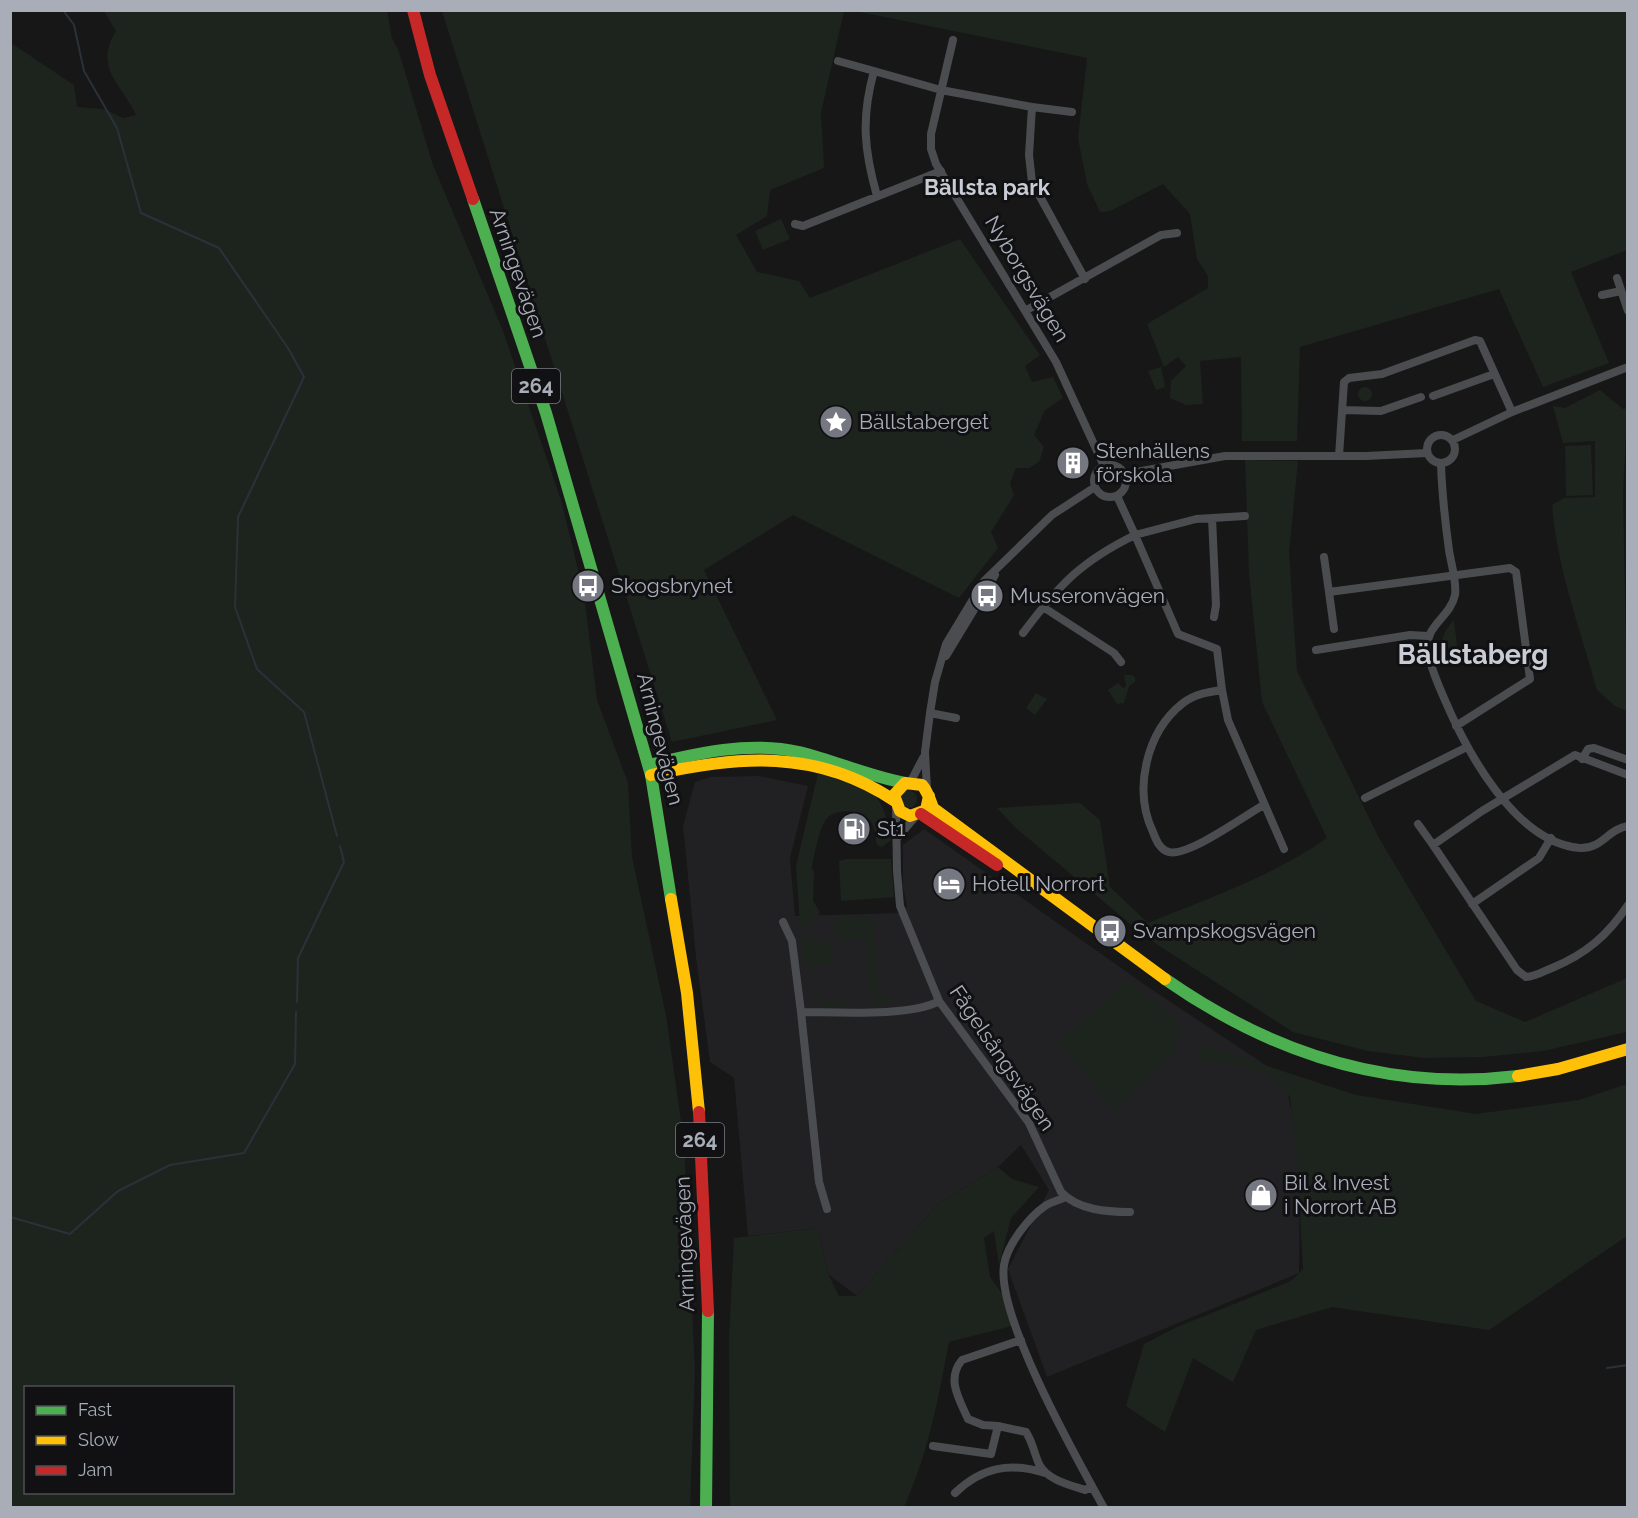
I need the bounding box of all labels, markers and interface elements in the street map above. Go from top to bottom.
district label: Bällsta park [924,174,1051,200]
street label: Arningevägen [485,205,552,341]
street label: Nyborgsvägen [980,211,1075,346]
road number: 264 [512,369,560,403]
place icon: Bällstaberget [818,404,854,440]
place label: Bällstaberget [859,409,989,434]
place label: Stenhällens förskola [1096,438,1210,487]
building icon: Stenhällens förskola [1055,445,1091,481]
bus stop icon: Skogsbrynet [570,568,606,604]
place label: Skogsbrynet [611,573,733,598]
bus stop icon: Musseronvägen [969,578,1005,614]
place label: Musseronvägen [1010,583,1165,608]
district label: Bällstaberg [1398,639,1548,670]
street label: Arningevägen [632,670,689,808]
fuel station icon: St1 [836,811,872,847]
place label: St1 [877,816,906,841]
hotel icon: Hotell Norrort [931,866,967,902]
place label: Hotell Norrort [972,871,1105,896]
bus stop icon: Svampskogsvägen [1092,913,1128,949]
place label: Svampskogsvägen [1133,918,1316,943]
street label: Fågelsångsvägen [944,980,1060,1135]
road number: 264 [676,1123,724,1157]
place label: Bil & Invest i Norrort AB [1284,1170,1397,1219]
street label: Arningevägen [670,1176,699,1312]
shop icon: Bil & Invest i Norrort AB [1243,1177,1279,1213]
legend [24,1386,234,1494]
text: Fast [78,1399,112,1420]
text: Slow [78,1429,119,1450]
text: Jam [78,1459,113,1480]

